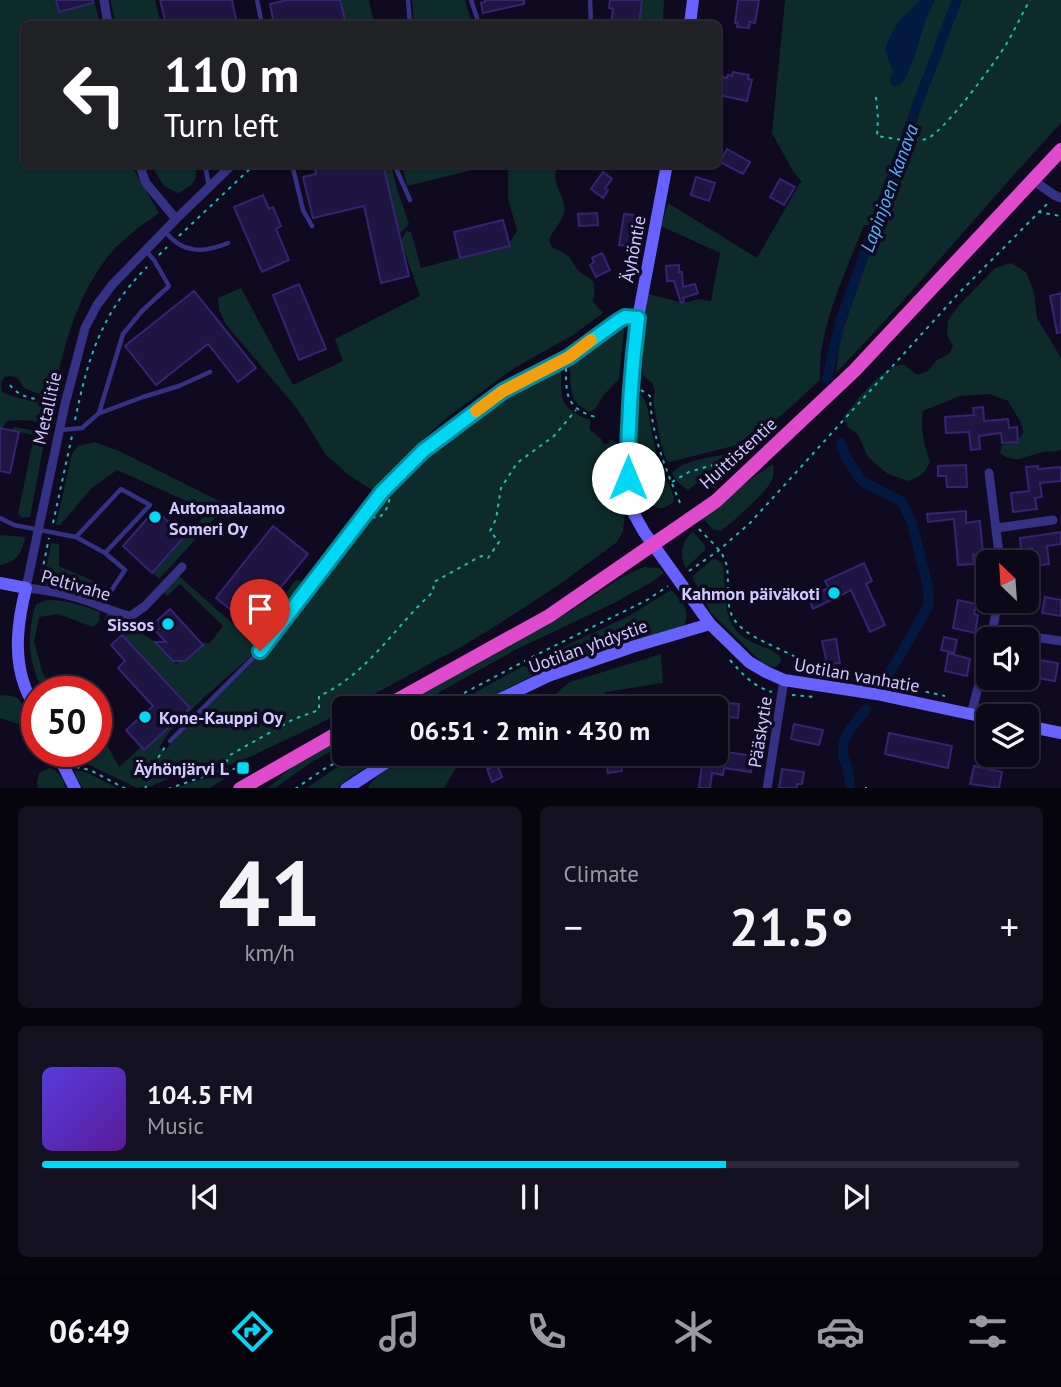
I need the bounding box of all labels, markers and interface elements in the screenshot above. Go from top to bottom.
text: 110 m [164,42,299,106]
icon: left [49,49,140,140]
text: Turn left [164,104,279,146]
water label: Lapinjoen kanava [855,120,924,255]
street label: Äyhöntie [615,214,651,284]
street label: Metallitie [27,369,67,447]
street label: Huittistentie [695,412,781,494]
position arrow [591,441,665,515]
place label: Automaalaamo Someri Oy [169,496,285,540]
marker: Automaalaamo Someri Oy [147,509,163,525]
north arrow [976,550,1040,612]
map controls [976,550,1039,767]
street label: Peltivahe [39,564,113,606]
pin [230,579,290,651]
place label: Kahmon päiväkoti [682,582,820,605]
marker: Kahmon päiväkoti [826,585,842,601]
icon: arrive [241,590,279,628]
place label: Sissos [107,613,154,636]
street label: Uotilan yhdystie [525,614,651,678]
marker: Sissos [160,616,176,632]
button: sound [976,627,1039,690]
street label: Uotilan vanhatie [792,653,922,697]
speed limit sign: 50 [21,676,112,767]
street label: Pääskytie [743,695,777,769]
button: layers [976,704,1039,767]
place label: Kone-Kauppi Oy [159,706,283,729]
marker: Kone-Kauppi Oy [137,709,153,725]
text: 06:51 · 2 min · 430 m [410,714,650,747]
place label: Äyhönjärvi L [134,757,230,780]
marker: Äyhönjärvi L [235,760,251,776]
text: 41 [218,833,321,951]
text: Climate [564,859,639,888]
text: 21.5° [729,893,853,960]
text: − [564,902,583,951]
text: + [1000,902,1019,951]
text: km/h [245,938,295,967]
text: 104.5 FM [147,1078,253,1111]
text: Music [147,1111,204,1140]
icon: previous [186,1178,224,1216]
icon: pause [511,1178,549,1216]
icon: next [837,1178,875,1216]
icon: directions [228,1307,277,1356]
icon: music [375,1307,424,1356]
icon: phone [522,1307,571,1356]
icon: climate [669,1307,718,1356]
icon: car [816,1307,865,1356]
icon: filters [963,1307,1012,1356]
text: 06:49 [49,1310,130,1352]

